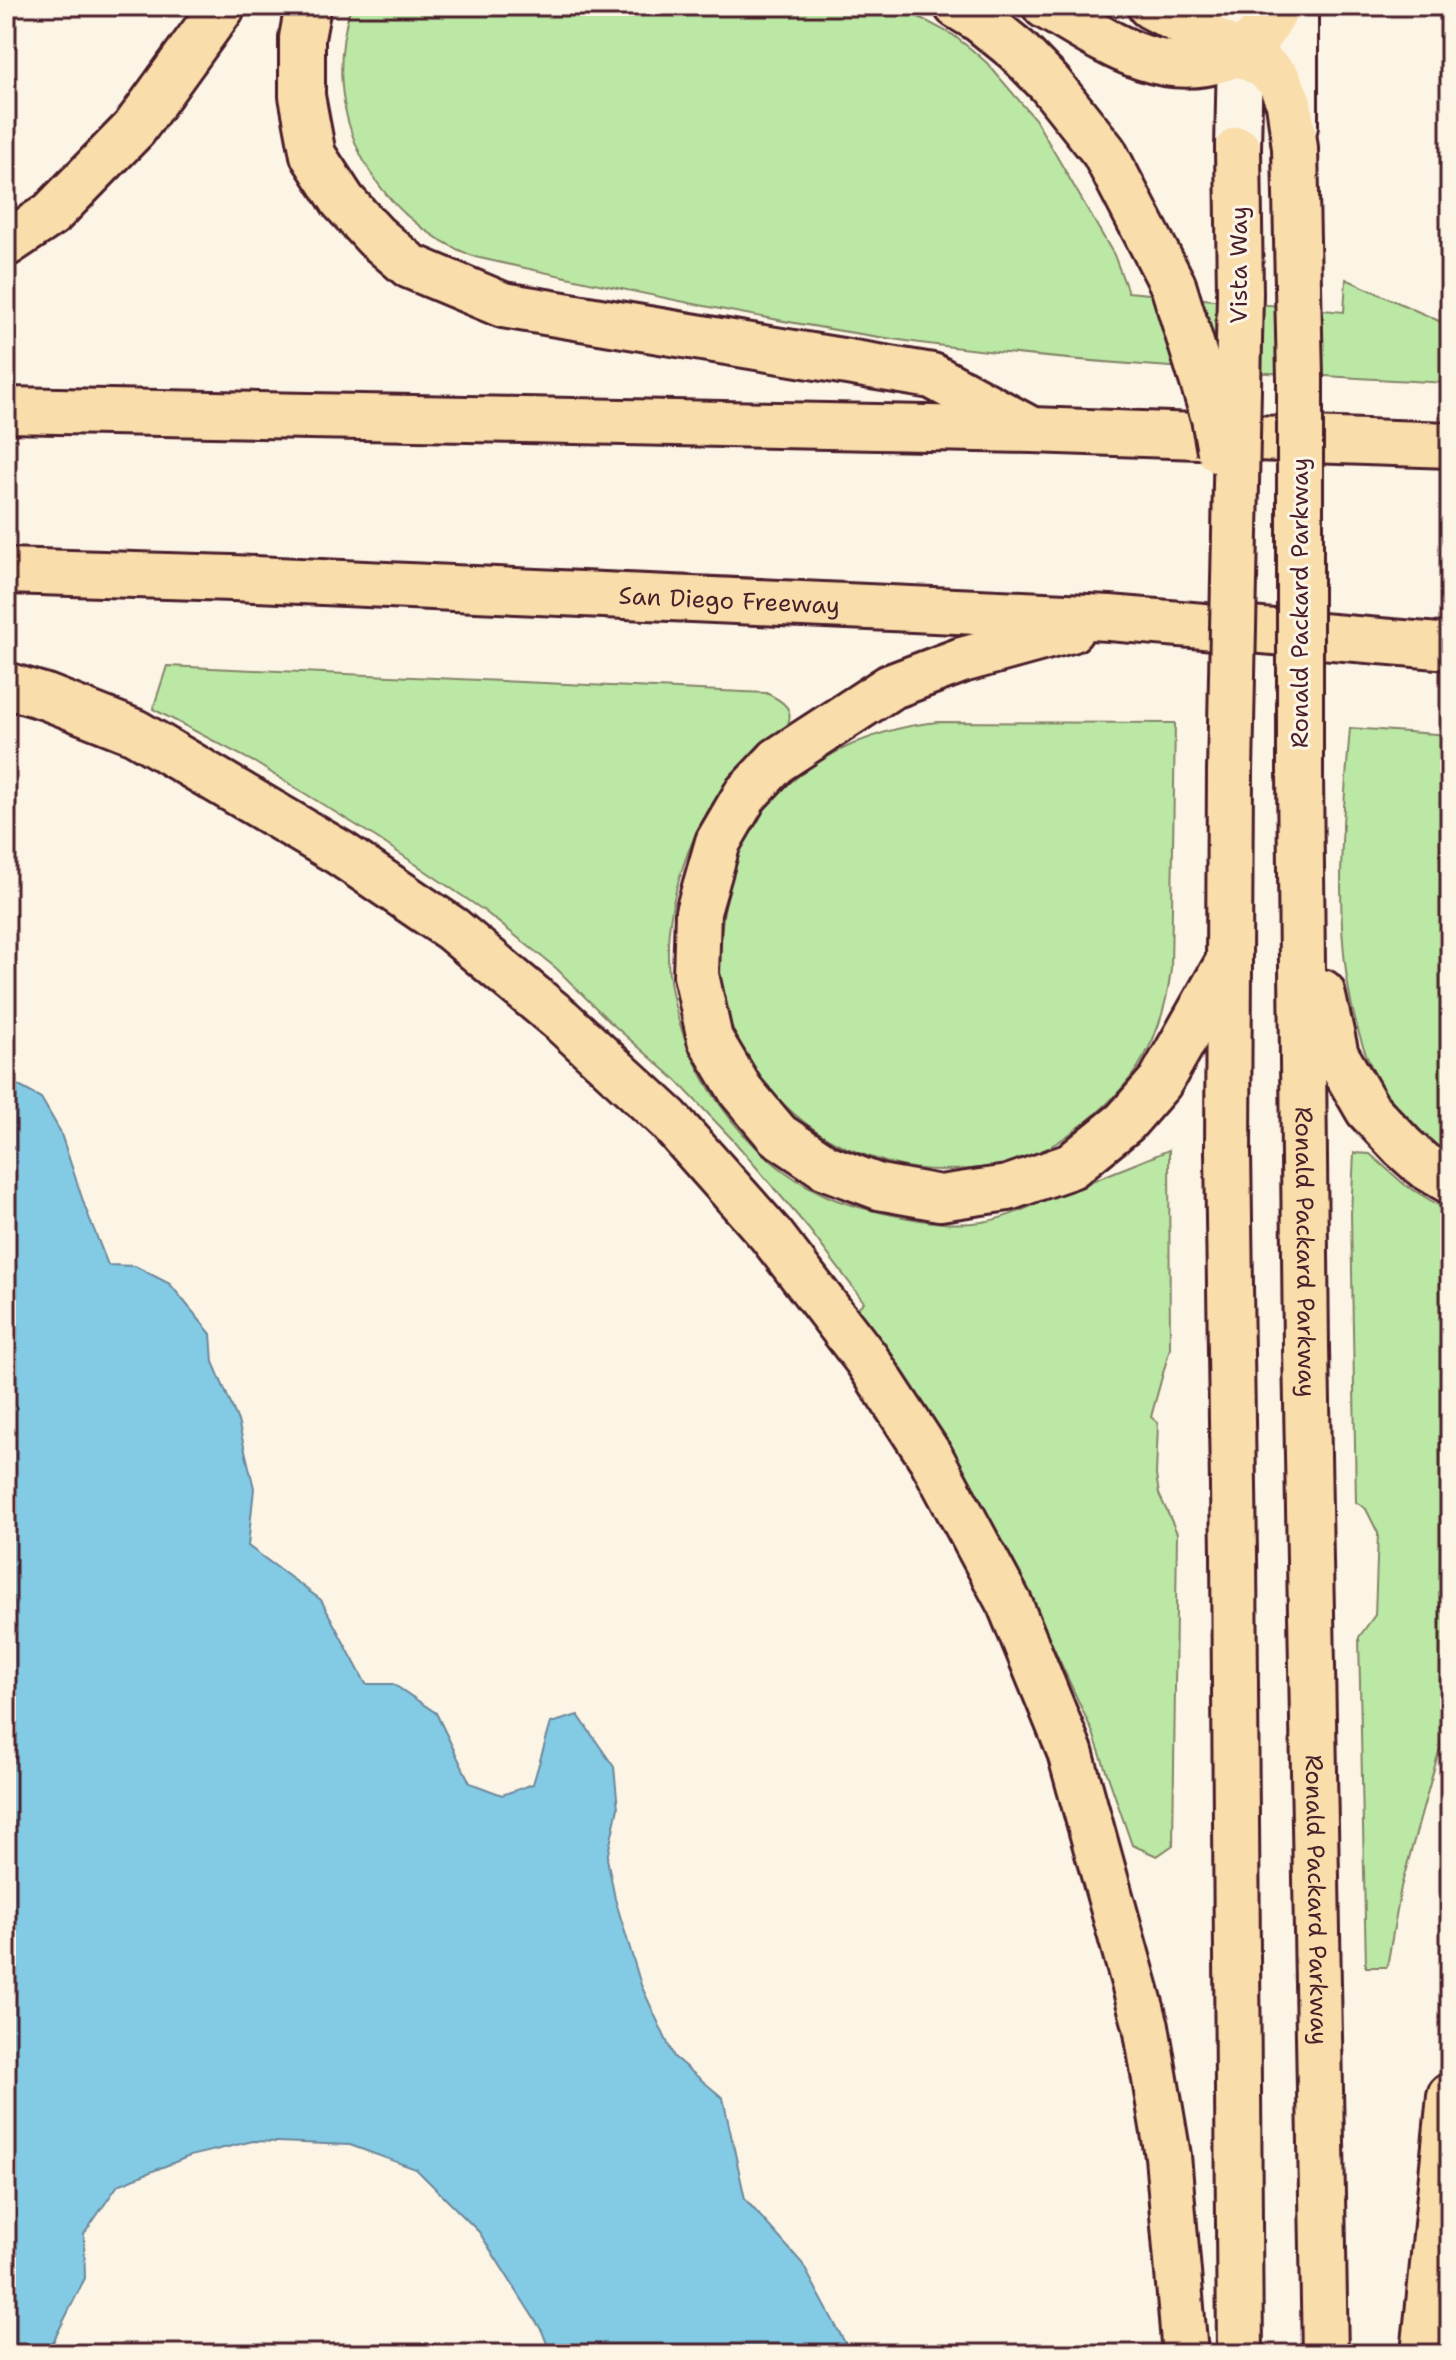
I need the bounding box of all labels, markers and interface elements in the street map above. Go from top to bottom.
street label: Vista Way [1223,206,1255,324]
street label: Ronald Packard Parkway [1284,458,1316,748]
street label: San Diego Freeway [618,580,841,622]
street label: Ronald Packard Parkway [1287,1106,1323,1398]
street label: Ronald Packard Parkway [1298,1754,1335,2046]

